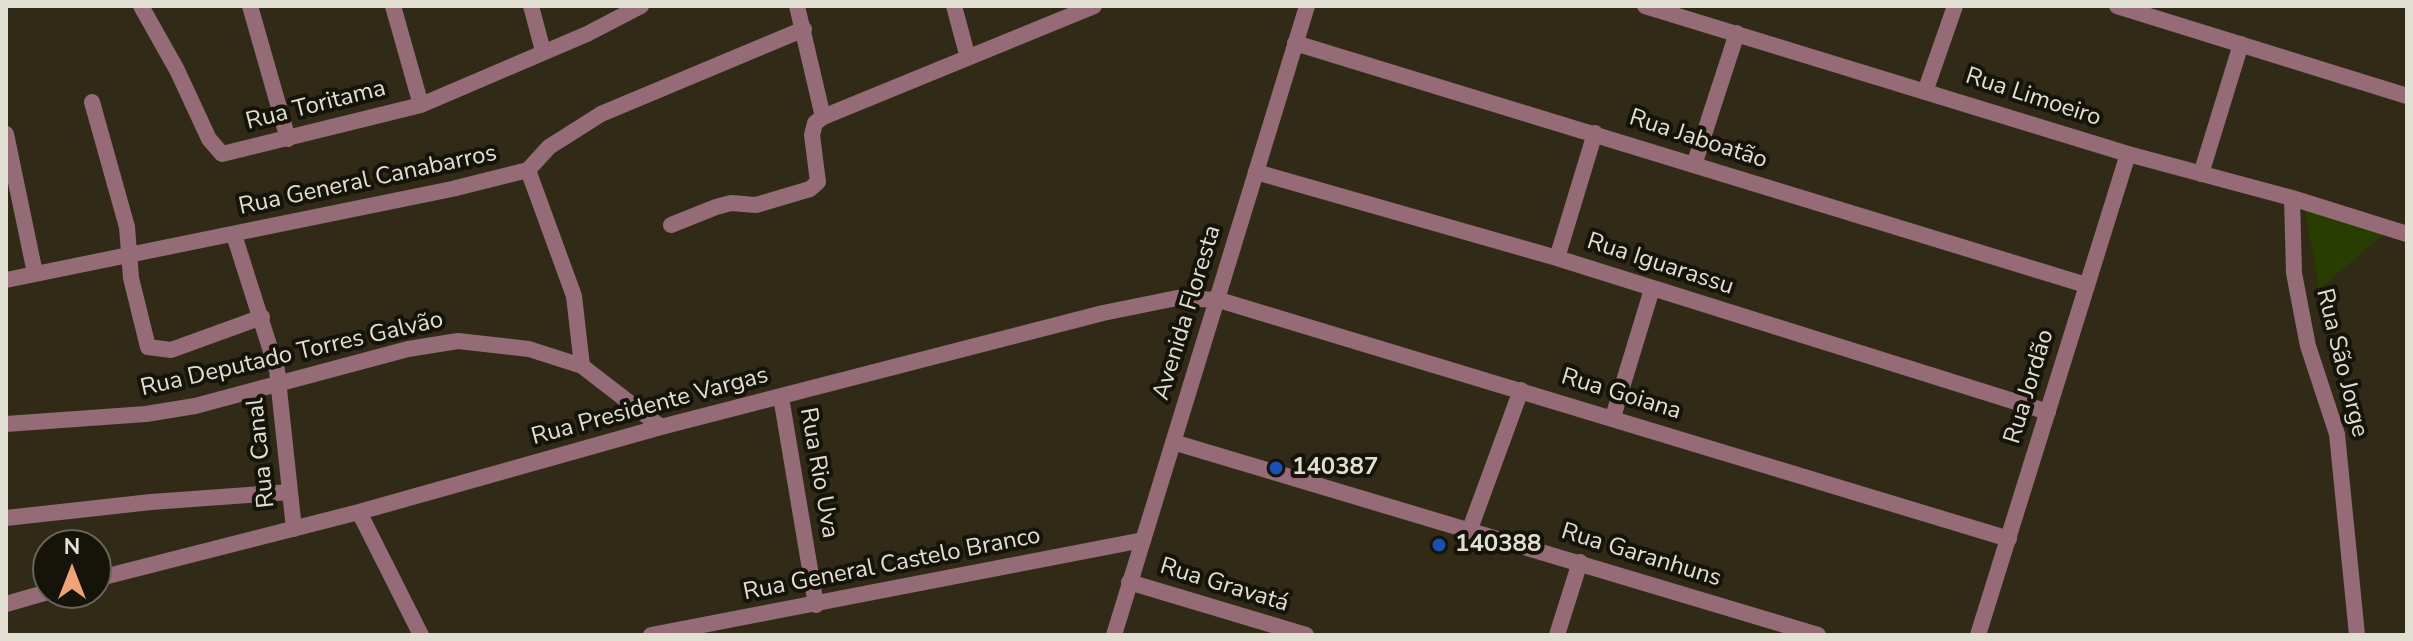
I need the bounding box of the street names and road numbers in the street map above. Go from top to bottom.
street label: Rua Limoeiro [1961,63,2105,133]
street label: Rua Toritama [243,75,389,137]
street label: Rua Jaboatão [1625,104,1771,176]
street label: Rua General Canabarros [236,140,500,222]
street label: Avenida Floresta [1148,222,1228,404]
street label: Rua Iguarassu [1583,228,1737,302]
street label: Rua São Jorge [2309,286,2373,440]
street label: Rua Deputado Torres Galvão [138,306,446,404]
street label: Rua Jordão [1999,326,2061,448]
street label: Rua Presidente Vargas [528,362,772,452]
street label: Rua Goiana [1558,363,1684,427]
street label: Rua Canal [242,397,282,509]
street label: Rua Rio Uva [792,406,844,540]
street label: Rua Garanhuns [1558,518,1724,594]
street label: Rua General Castelo Branco [741,522,1043,608]
street label: Rua Gravatá [1156,553,1292,619]

